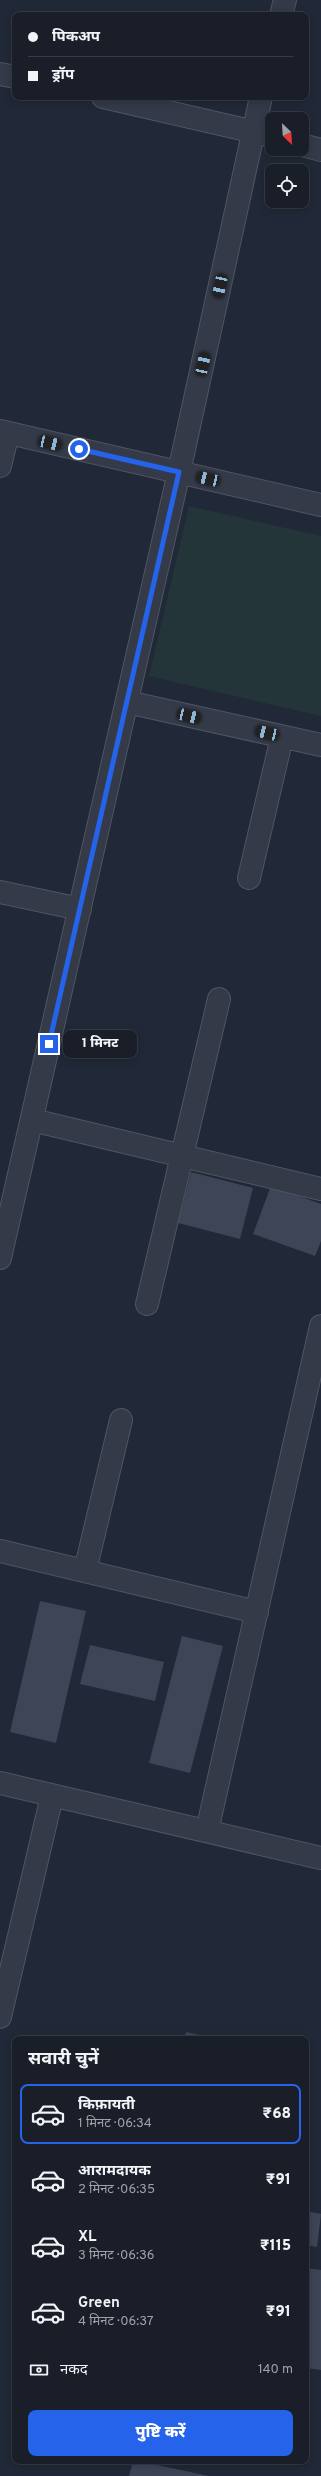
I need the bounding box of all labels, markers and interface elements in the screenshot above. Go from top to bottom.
text: पिकअप [52,28,100,47]
text: ड्रॉप [52,66,74,85]
north arrow [265,112,309,156]
map controls [265,112,309,208]
button: locate [265,164,309,208]
car [212,273,228,299]
car [195,351,211,377]
car [37,434,63,452]
route start [70,440,88,458]
car [195,470,221,488]
car [176,707,202,725]
car [254,724,280,742]
callout: 1 मिनट [63,1030,137,1058]
route end [40,1035,58,1053]
text: 1 मिनट [82,1036,118,1052]
text: सवारी चुनें [28,2048,99,2071]
icon: car [30,2096,66,2132]
text: किफ़ायती [78,2096,135,2115]
text: ₹68 [262,2105,291,2124]
text: 1 मिनट · 06:34 [78,2116,152,2132]
icon: car [30,2162,66,2198]
text: आरामदायक [78,2162,151,2181]
text: ₹91 [266,2171,291,2190]
text: 2 मिनट · 06:35 [78,2182,155,2198]
icon: car [30,2228,66,2264]
text: XL [78,2228,96,2247]
text: ₹115 [260,2237,291,2256]
text: 3 मिनट · 06:36 [78,2248,155,2264]
icon: car [30,2294,66,2330]
text: Green [78,2294,120,2313]
text: ₹91 [266,2303,291,2322]
text: 4 मिनट · 06:37 [78,2314,154,2330]
icon: cash [28,2359,50,2381]
text: नकद [60,2361,88,2380]
text: 140 m [258,2362,293,2378]
button: पुष्टि करें [28,2410,293,2456]

